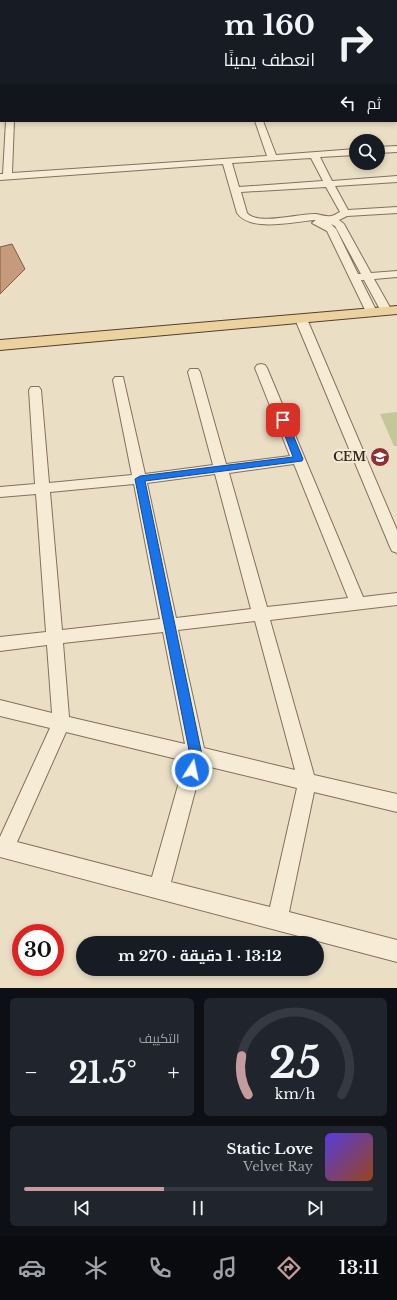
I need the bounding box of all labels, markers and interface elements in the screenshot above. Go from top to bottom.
text: 160 m [224,8,315,43]
icon: right [329,16,381,68]
text: انعطف يمينًا [223,49,315,71]
icon: left [337,92,359,114]
text: ثم [367,94,381,113]
map controls [349,134,385,170]
button: search [349,134,385,170]
pin [266,403,300,437]
icon: arrive [272,409,294,431]
school or university icon: CEM [369,446,391,468]
place label: CEM [333,449,366,464]
position arrow [171,749,213,791]
speed limit sign: 30 [12,924,64,976]
text: 13:12 · 1 دقيقة · 270 m [118,946,282,965]
text: التكييف [139,1030,180,1047]
text: 25 [269,1038,321,1089]
text: 21.5° [69,1054,137,1091]
text: − [24,1059,38,1086]
text: + [167,1059,180,1086]
text: km/h [275,1085,316,1103]
text: Static Love [227,1139,313,1158]
text: Velvet Ray [243,1158,313,1175]
icon: previous [71,1197,93,1219]
icon: pause [187,1197,209,1219]
icon: next [304,1197,326,1219]
icon: car [18,1254,46,1282]
icon: climate [82,1254,110,1282]
icon: phone [146,1254,174,1282]
icon: music [211,1254,239,1282]
icon: directions [275,1254,303,1282]
text: 13:11 [339,1257,379,1279]

